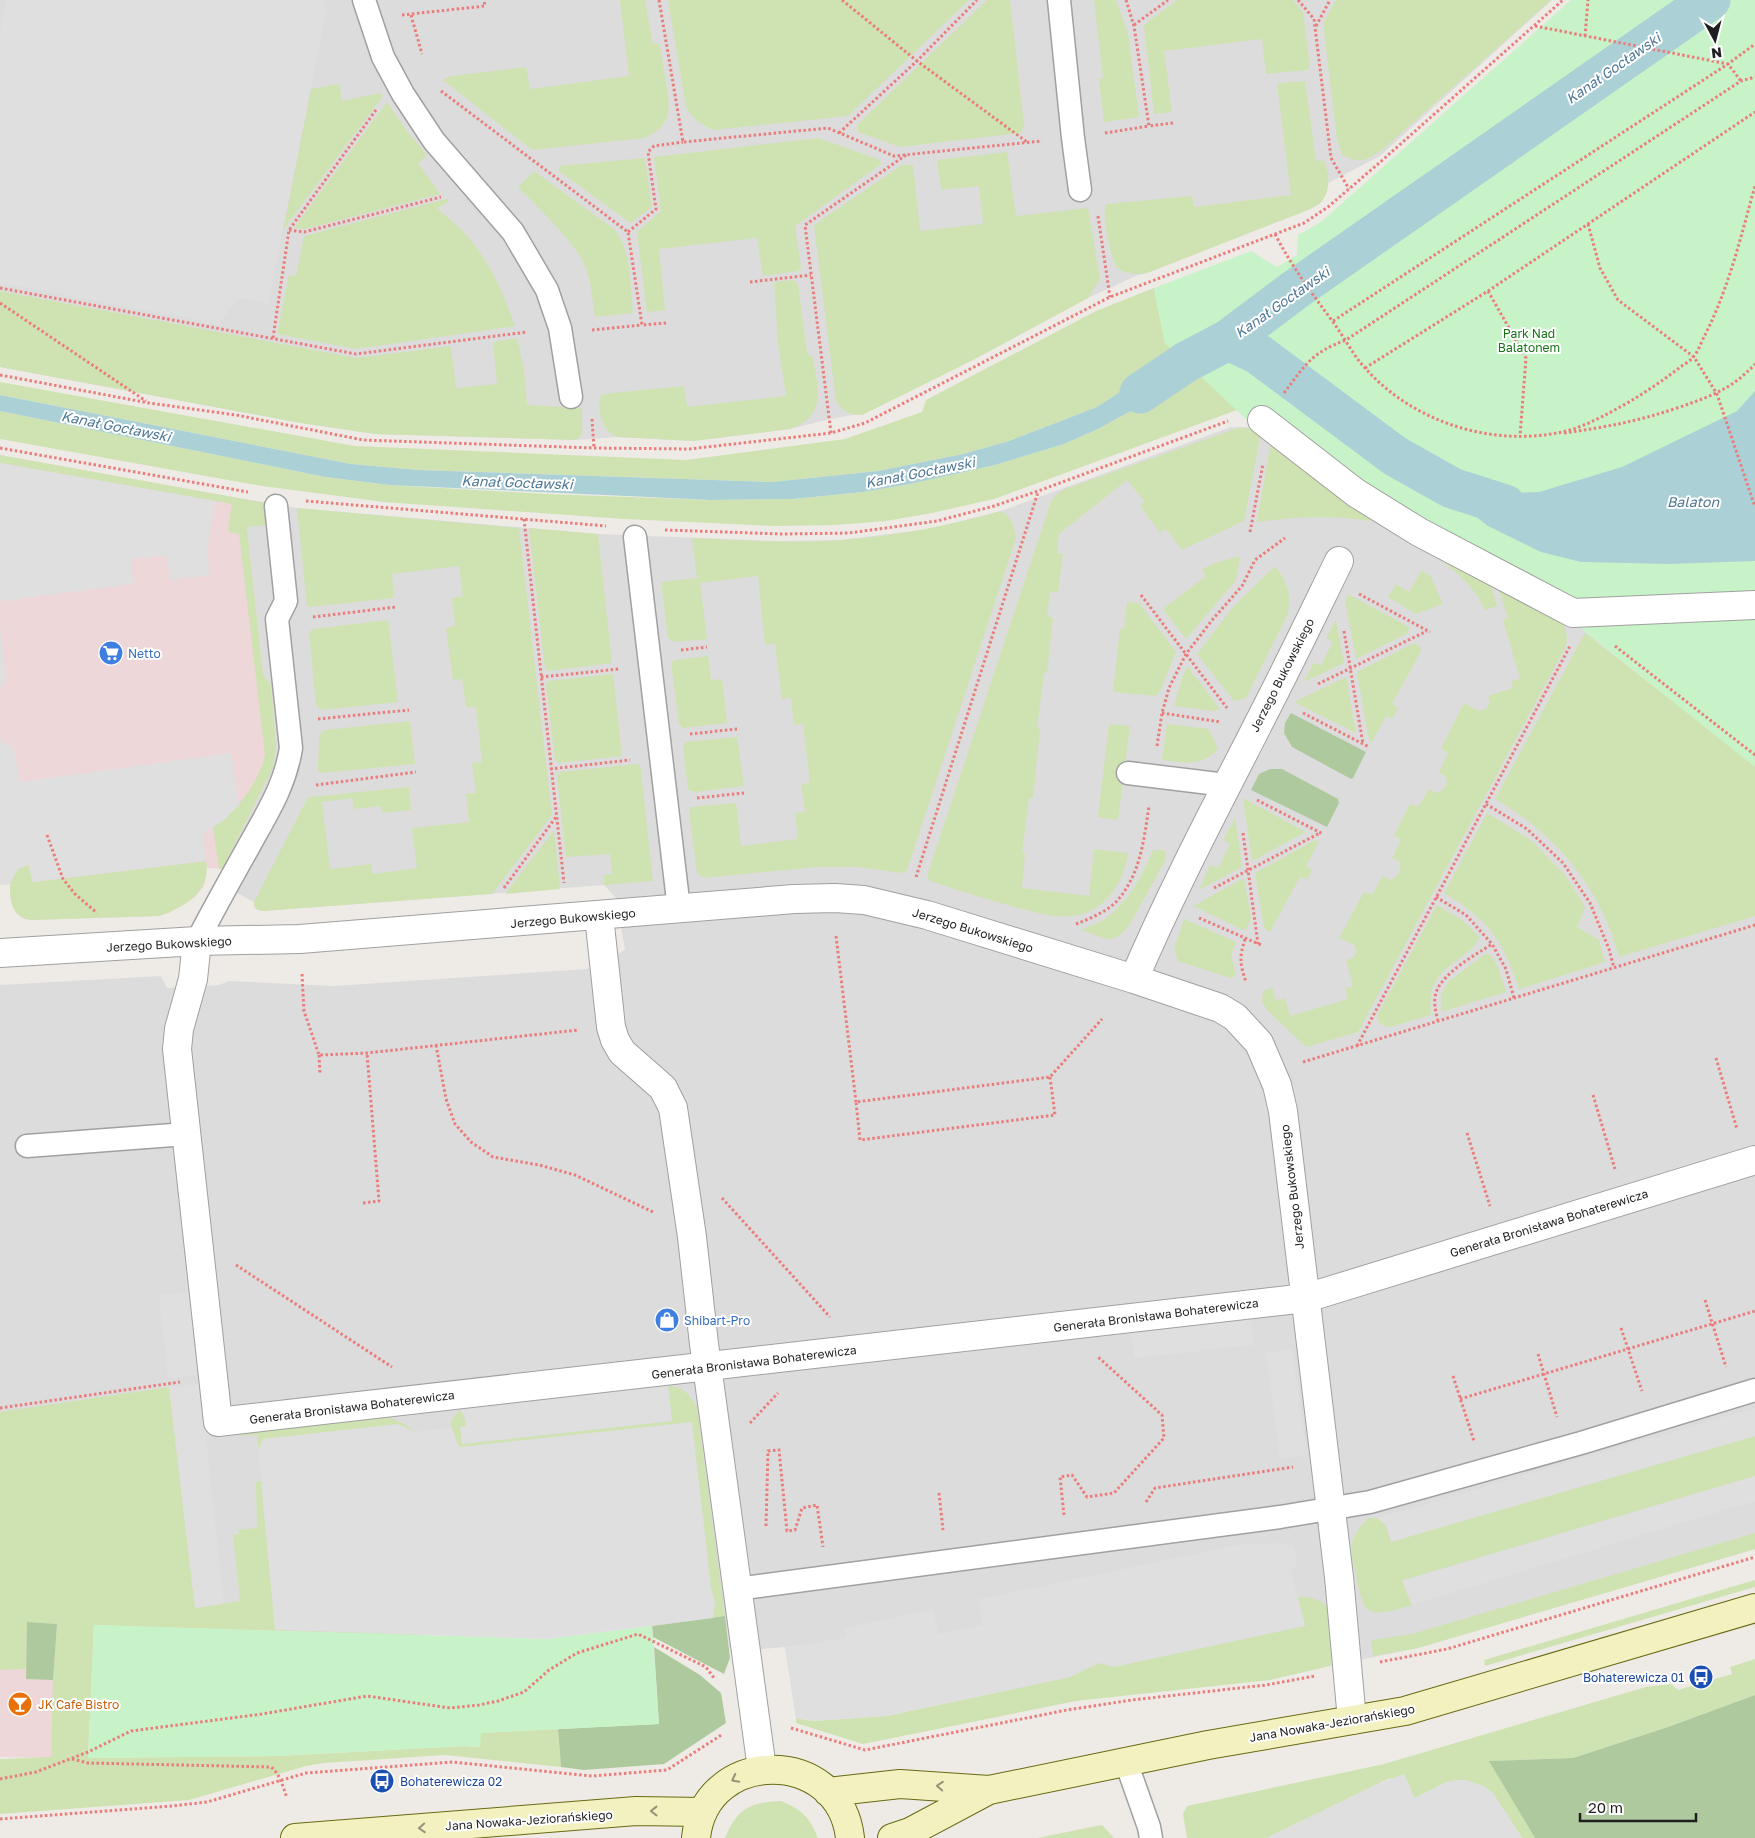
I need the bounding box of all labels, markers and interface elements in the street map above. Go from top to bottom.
north arrow [1690,15,1740,65]
water label: Kanał Gocławski [1563,28,1665,107]
text: N [1710,44,1723,62]
water label: Kanał Gocławski [1232,262,1334,341]
park label: Park Nad Balatonem [1498,326,1560,355]
water label: Kanał Gocławski [60,407,174,445]
water label: Kanał Gocławski [864,453,978,491]
water label: Kanał Gocławski [461,472,575,493]
water label: Balaton [1667,493,1720,510]
street label: Jerzego Bukowskiego [1247,616,1317,734]
supermarket icon: Netto [98,640,124,666]
place label: Netto [128,646,161,661]
street label: Jerzego Bukowskiego [911,904,1035,956]
street label: Jerzego Bukowskiego [510,905,636,931]
street label: Jerzego Bukowskiego [106,933,232,955]
street label: Jerzego Bukowskiego [1277,1124,1307,1250]
street label: Generała Bronisława Bohaterewicza [1448,1186,1650,1260]
street label: Generała Bronisława Bohaterewicza [1053,1295,1259,1335]
shop icon: Shibart-Pro [654,1307,680,1333]
place label: Shibart-Pro [684,1313,750,1328]
street label: Generała Bronisława Bohaterewicza [651,1342,857,1382]
street label: Generała Bronisława Bohaterewicza [249,1387,455,1427]
bus stop icon: Bohaterewicza 01 [1688,1664,1714,1690]
place label: Bohaterewicza 01 [1583,1670,1684,1685]
bar icon: JK Cafe Bistro [7,1691,33,1717]
place label: JK Cafe Bistro [38,1697,119,1712]
street label: Jana Nowaka-Jeziorańskiego [1248,1701,1416,1745]
bus stop icon: Bohaterewicza 02 [369,1768,395,1794]
one-way arrow [731,1773,740,1783]
place label: Bohaterewicza 02 [400,1774,502,1789]
one-way arrow [936,1781,944,1792]
scale bar [1580,1790,1696,1822]
text: 20 m [1588,1798,1623,1816]
one-way arrow [650,1806,658,1816]
street label: Jana Nowaka-Jeziorańskiego [445,1807,613,1833]
one-way arrow [418,1822,426,1833]

